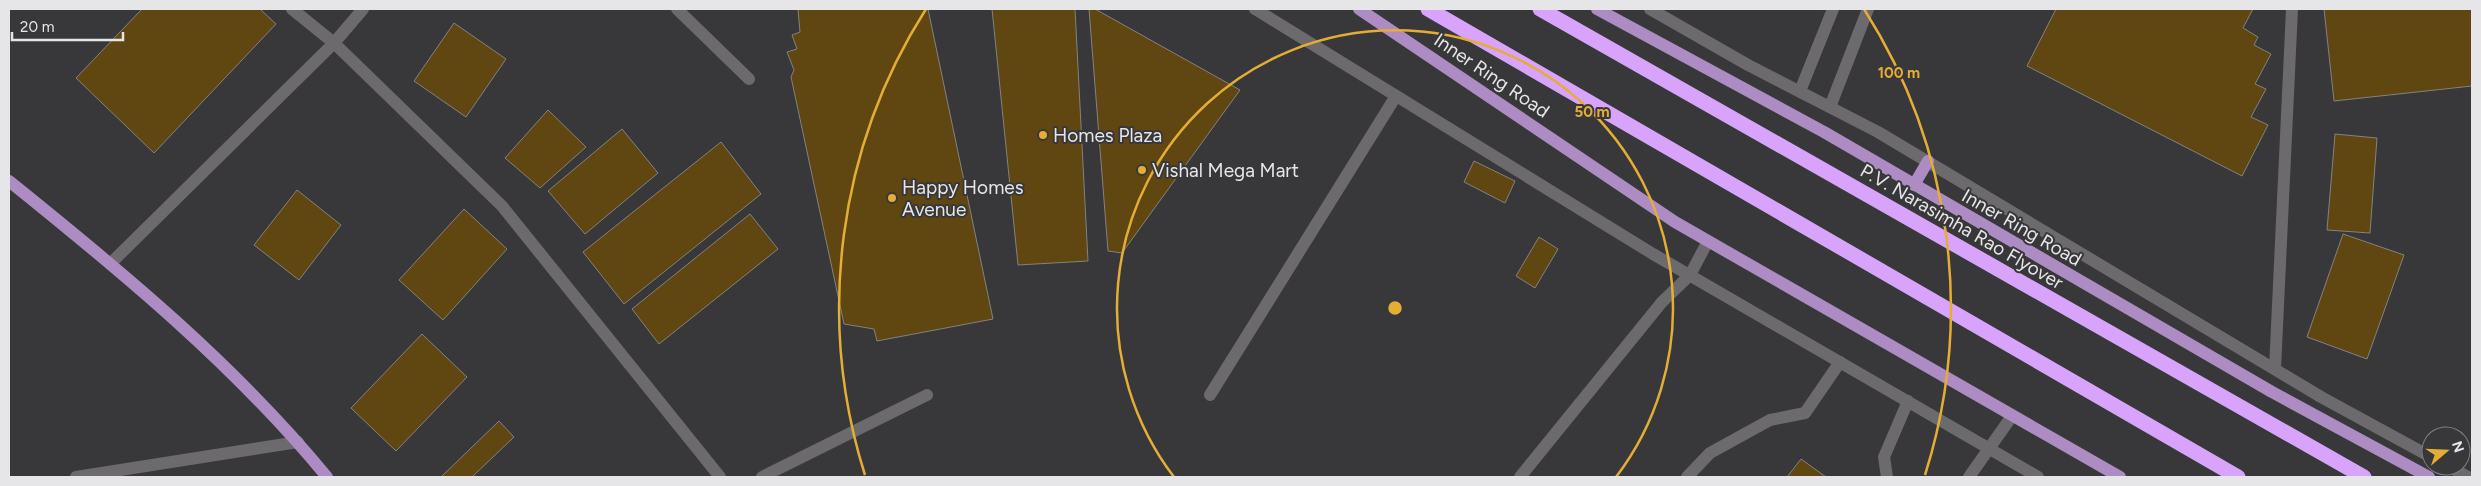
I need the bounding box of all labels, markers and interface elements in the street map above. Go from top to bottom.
scale bar [12,10,124,42]
text: 20 m [20,18,54,36]
street label: Inner Ring Road [1430,28,1554,123]
text: 100 m [1878,64,1920,82]
text: 50 m [1574,103,1610,121]
place label: Homes Plaza [1053,124,1162,147]
marker: Homes Plaza [1037,129,1049,141]
place label: Vishal Mega Mart [1152,159,1299,182]
street label: P.V. Narasimha Rao Flyover [1856,159,2068,294]
marker: Vishal Mega Mart [1136,164,1148,176]
place label: Happy Homes Avenue [902,176,1024,221]
street label: Inner Ring Road [1958,184,2086,271]
marker: Happy Homes Avenue [886,192,898,204]
centre of rings [1386,299,1404,317]
north arrow [2421,426,2471,476]
text: N [2448,439,2468,455]

